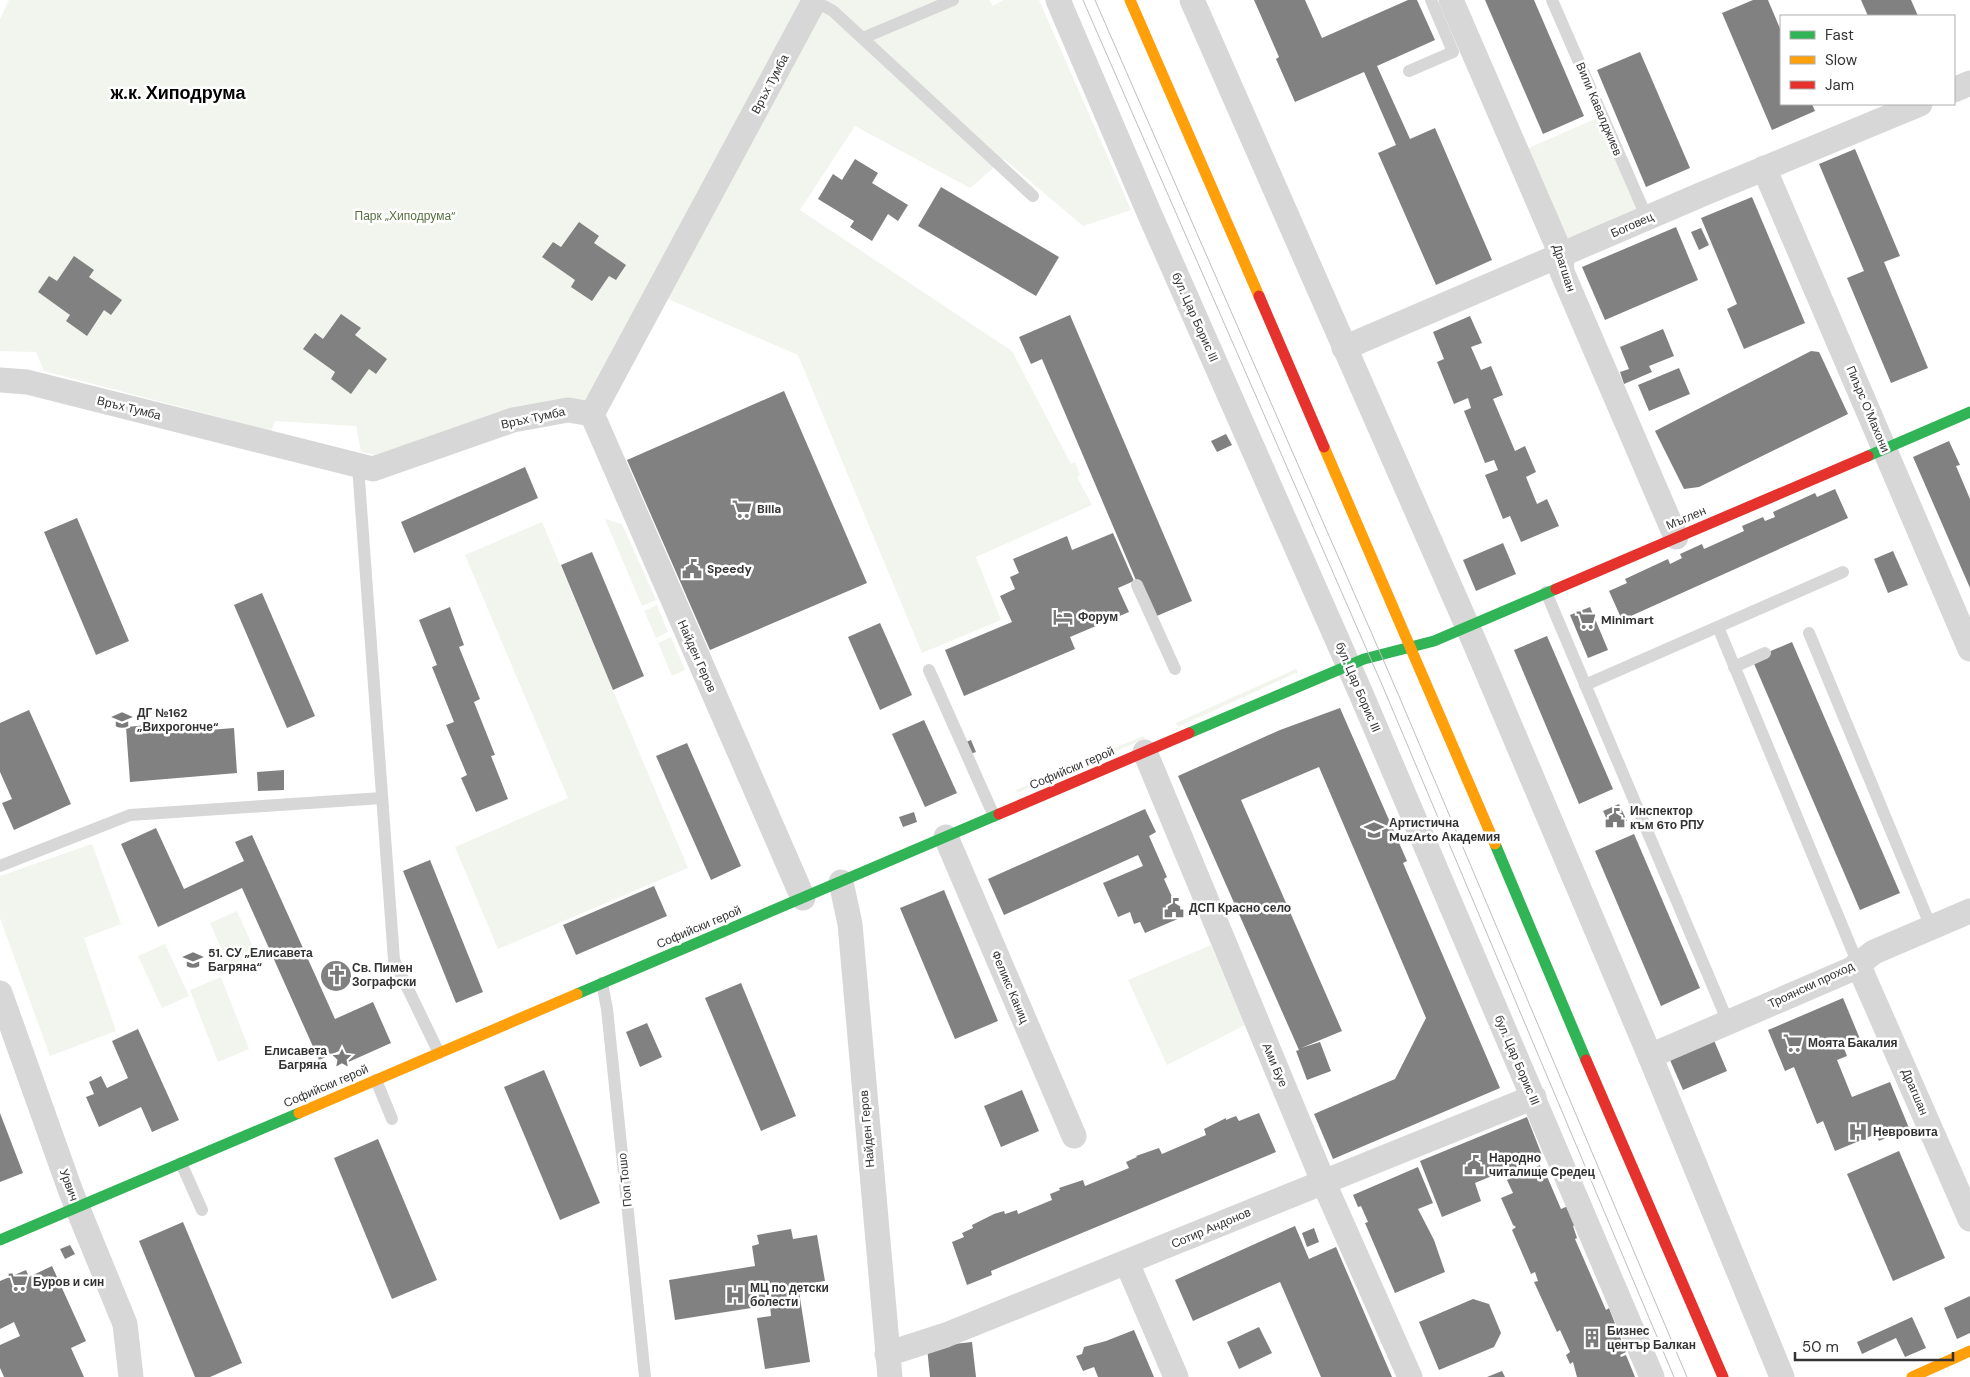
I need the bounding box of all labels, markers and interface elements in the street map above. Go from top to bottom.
legend [1780,15,1955,105]
text: Fast [1825,25,1854,45]
text: Slow [1825,50,1858,70]
street label: Връх Тумба [748,51,793,117]
street label: Вили Кавалджиев [1572,60,1626,158]
text: Jam [1825,75,1854,95]
district label: ж.к. Хиподрума [110,81,246,105]
park label: Парк „Хиподрума“ [355,208,456,224]
street label: Боговец [1608,208,1656,241]
street label: Драгшан [1549,242,1579,294]
street label: бул. Цар Борис III [1168,270,1222,364]
street label: Пиърс О'Махони [1843,363,1893,455]
street label: Връх Тумба [95,392,163,424]
street label: Връх Тумба [499,403,567,433]
supermarket icon: Billa [731,498,753,520]
place label: Billa [757,501,781,517]
street label: Мъглен [1664,502,1708,534]
public building icon: Speedy [681,558,703,580]
place label: Speedy [707,561,752,577]
hotel icon: Форум [1052,606,1074,628]
place label: Форум [1078,609,1118,625]
supermarket icon: Minimart [1575,609,1597,631]
place label: Minimart [1601,612,1654,628]
street label: Найден Геров [674,617,720,695]
street label: бул. Цар Борис III [1332,640,1384,734]
place label: ДГ №162 „Вихрогонче“ [137,705,219,735]
school or university icon: ДГ №162 „Вихрогонче“ [111,709,133,731]
street label: Софийски герой [1027,743,1117,793]
place label: Инспектор към 6то РПУ [1630,803,1705,833]
public building icon: Инспектор към 6то РПУ [1604,807,1626,829]
place label: Артистична MuzArto Академия [1389,815,1500,845]
school or university icon: Артистична MuzArto Академия [1363,819,1385,841]
public building icon: ДСП Красно село [1163,897,1185,919]
place label: ДСП Красно село [1189,900,1291,916]
street label: Софийски герой [654,902,744,952]
place label: 51. СУ „Елисавета Багряна“ [208,945,313,975]
street label: Феликс Каниц [987,948,1033,1026]
school or university icon: 51. СУ „Елисавета Багряна“ [182,949,204,971]
street label: Троянски проход [1765,958,1857,1012]
place label: Св. Пимен Зографски [352,960,416,990]
church icon: Св. Пимен Зографски [326,964,348,986]
street label: бул. Цар Борис III [1491,1013,1543,1107]
supermarket icon: Моята Бакалия [1782,1032,1804,1054]
place label: Моята Бакалия [1808,1035,1898,1051]
street label: Ами Буе [1259,1041,1292,1090]
place label: Елисавета Багряна [264,1043,327,1073]
place icon: Елисавета Багряна [331,1047,353,1069]
street label: Софийски герой [281,1061,371,1111]
street label: Драгшан [1898,1066,1932,1118]
street label: Найден Геров [856,1090,878,1168]
hospital icon: Невровита [1847,1121,1869,1143]
place label: Невровита [1873,1124,1938,1140]
place label: Народно читалище Средец [1489,1150,1595,1180]
street label: Поп Тошо [614,1152,636,1208]
public building icon: Народно читалище Средец [1463,1154,1485,1176]
street label: Урвич [56,1167,82,1203]
street label: Сотир Андонов [1169,1204,1253,1252]
supermarket icon: Буров и син [7,1271,29,1293]
place label: Буров и син [33,1274,104,1290]
place label: МЦ по детски болести [750,1280,829,1310]
hospital icon: МЦ по детски болести [724,1284,746,1306]
place label: Бизнес център Балкан [1607,1323,1696,1353]
building icon: Бизнес център Балкан [1581,1327,1603,1349]
scale bar [1795,1330,1952,1362]
text: 50 m [1802,1337,1839,1357]

